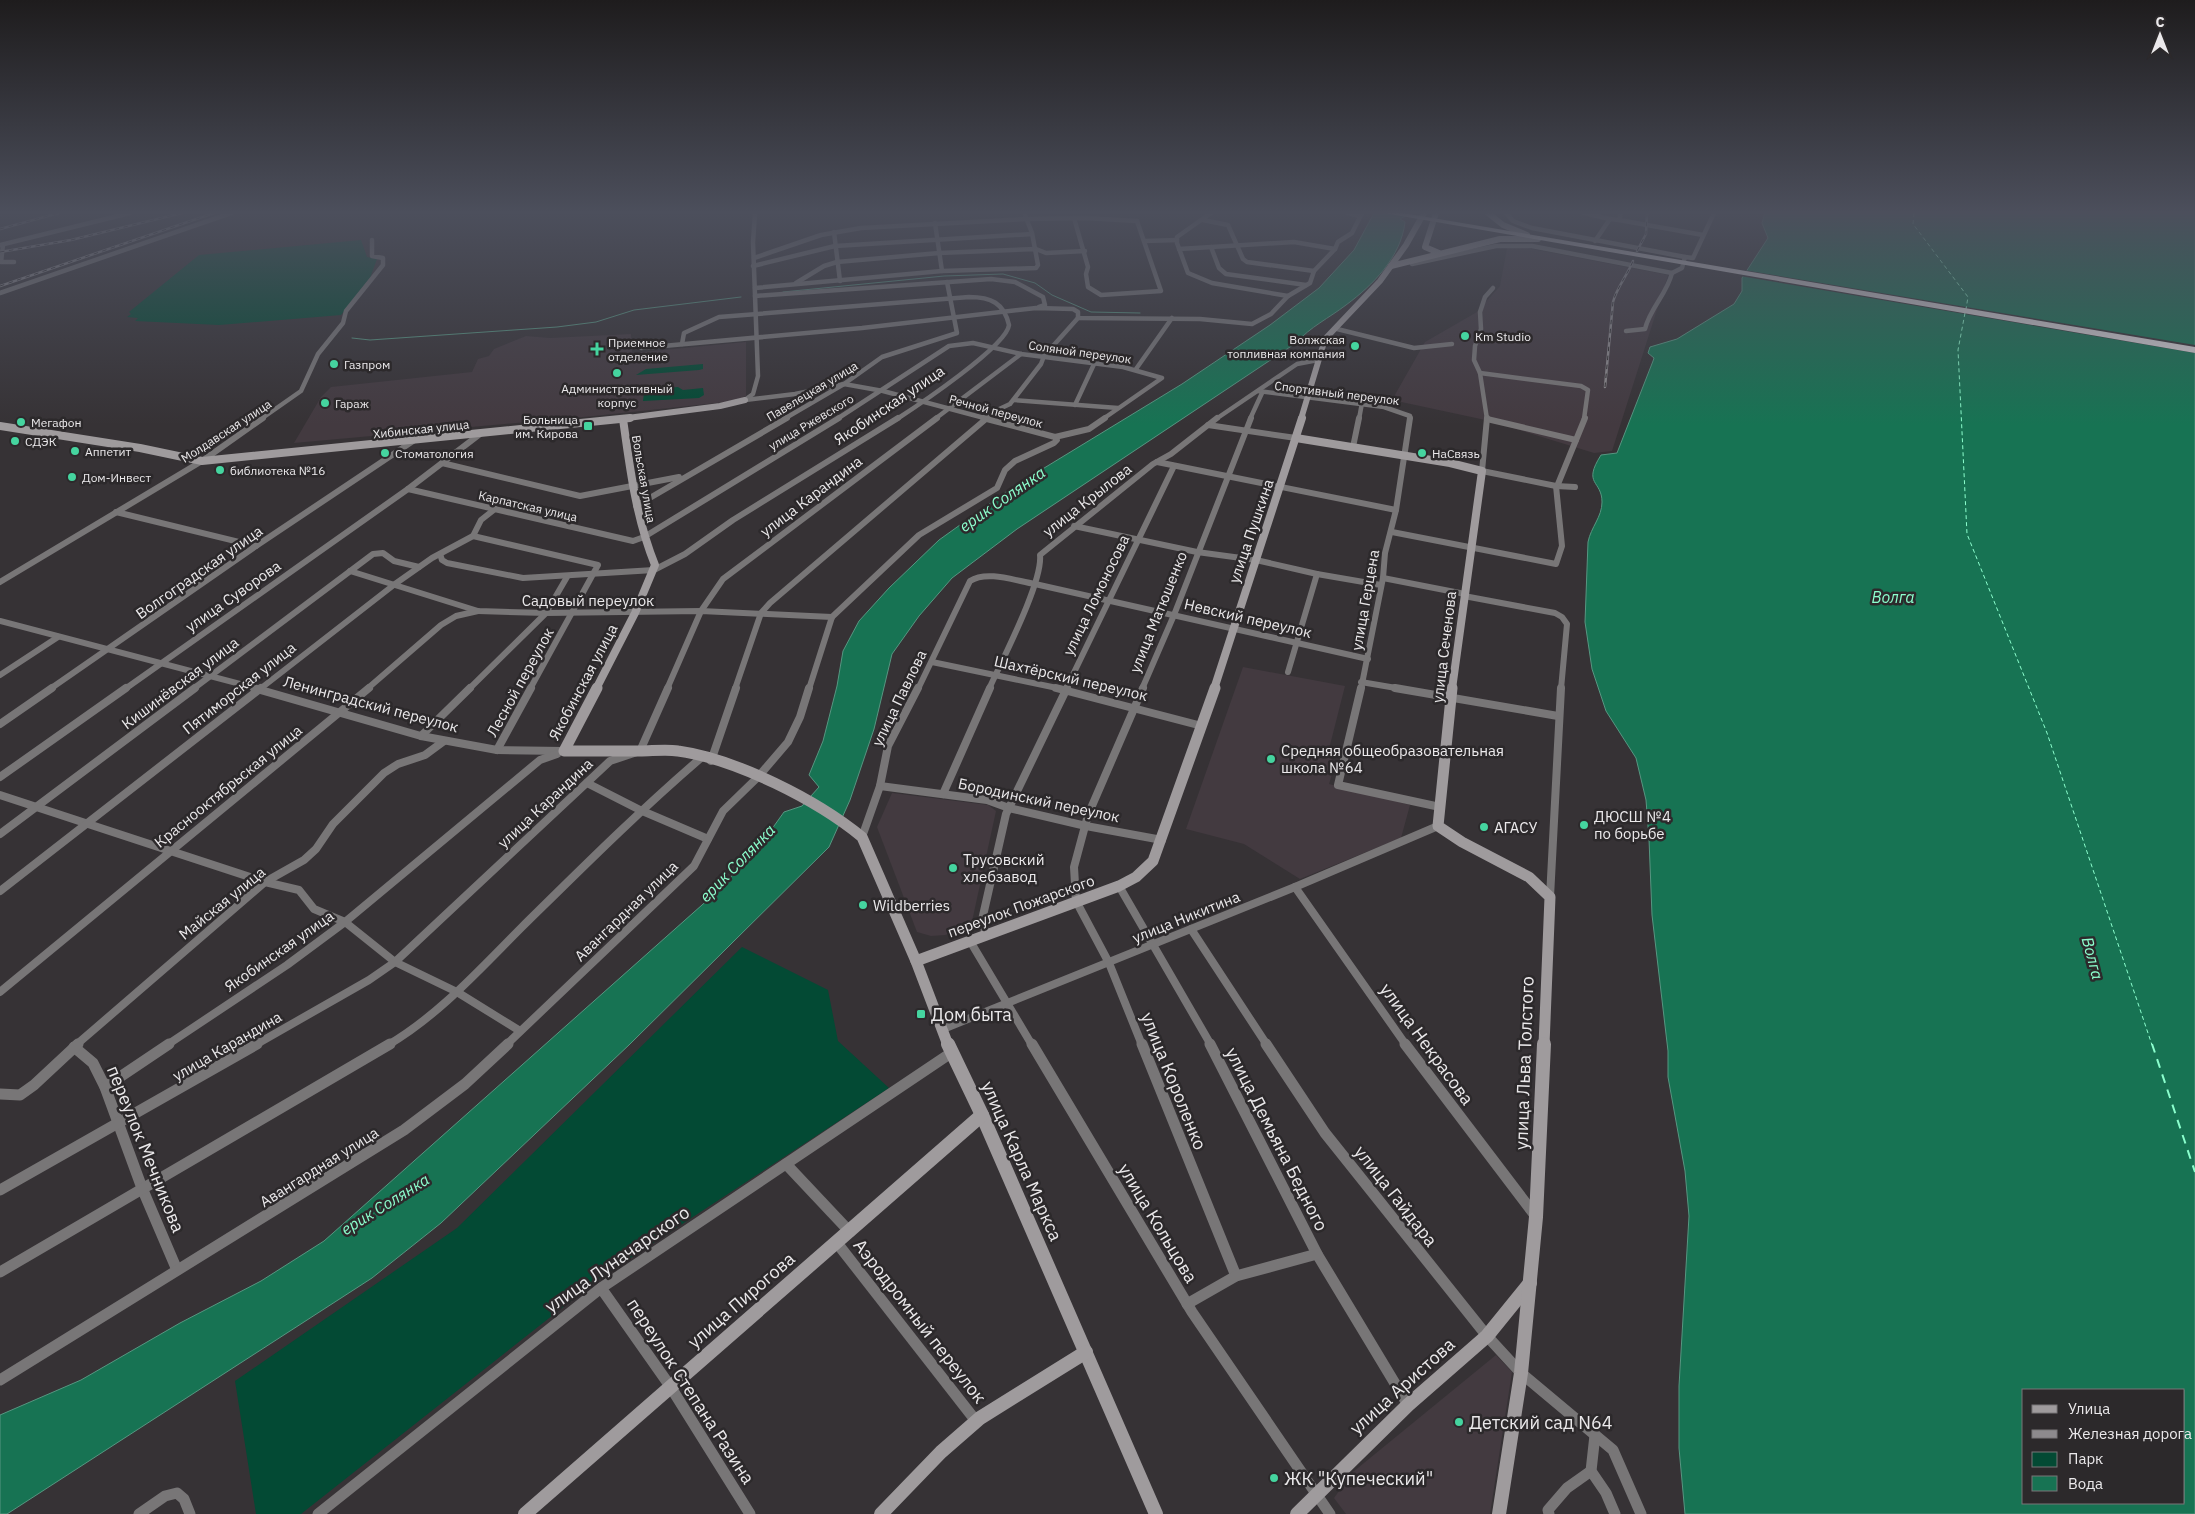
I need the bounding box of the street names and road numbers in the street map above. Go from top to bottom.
street label: Соляной переулок [1028,337,1133,367]
street label: Павелецкая улица [764,357,861,424]
street label: Якобинская улица [830,361,948,449]
street label: Спортивный переулок [1274,378,1401,408]
street label: улица Ржевского [766,391,856,453]
street label: Речной переулок [947,391,1045,431]
street label: Молдавская улица [178,396,275,466]
street label: Хибинская улица [372,416,470,442]
street label: Вольская улица [629,434,659,525]
street label: улица Карандина [756,451,866,541]
street label: улица Крылова [1039,459,1135,541]
street label: улица Пушкина [1224,476,1278,586]
street label: Карпатская улица [477,487,580,525]
street label: Волгоградская улица [132,521,266,623]
street label: улица Ломоносова [1059,532,1133,658]
street label: улица Герцена [1347,548,1383,652]
street label: улица Матюшенко [1125,549,1191,675]
street label: улица Суворова [182,556,284,636]
street label: улица Сеченова [1428,590,1460,704]
street label: Садовый переулок [522,591,654,610]
street label: Невский переулок [1182,594,1314,642]
street label: Якобинская улица [544,621,622,743]
street label: Лесной переулок [482,624,558,740]
street label: Кишинёвская улица [118,633,242,733]
street label: Пятиморская улица [179,638,299,738]
street label: улица Павлова [867,647,931,749]
street label: Шахтёрский переулок [992,651,1150,705]
street label: Ленинградский переулок [281,671,461,737]
street label: Краснооктябрьская улица [150,720,306,852]
street label: улица Карандина [494,754,596,852]
street label: Бородинский переулок [956,774,1122,826]
street label: Авангардная улица [570,857,682,965]
street label: Майская улица [175,862,269,944]
street label: переулок Пожарского [945,871,1097,941]
street label: улица Никитина [1129,887,1243,947]
street label: Якобинская улица [221,906,337,996]
street label: улица Льва Толстого [1509,976,1539,1150]
street label: улица Некрасова [1375,978,1479,1110]
street label: улица Карандина [169,1007,285,1085]
street label: улица Короленко [1136,1009,1212,1153]
street label: улица Демьяна Бедного [1221,1043,1333,1235]
street label: переулок Мечникова [102,1062,190,1236]
street label: улица Карла Маркса [976,1077,1068,1245]
street label: Авангардная улица [256,1123,382,1211]
street label: улица Гайдара [1349,1141,1443,1252]
street label: улица Кольцова [1113,1159,1203,1287]
street label: улица Луначарского [540,1200,694,1318]
street label: Аэродромный переулок [849,1234,992,1408]
street label: улица Пирогова [683,1247,800,1353]
street label: переулок Степана Разина [622,1294,760,1489]
street label: улица Аристова [1345,1332,1460,1439]

